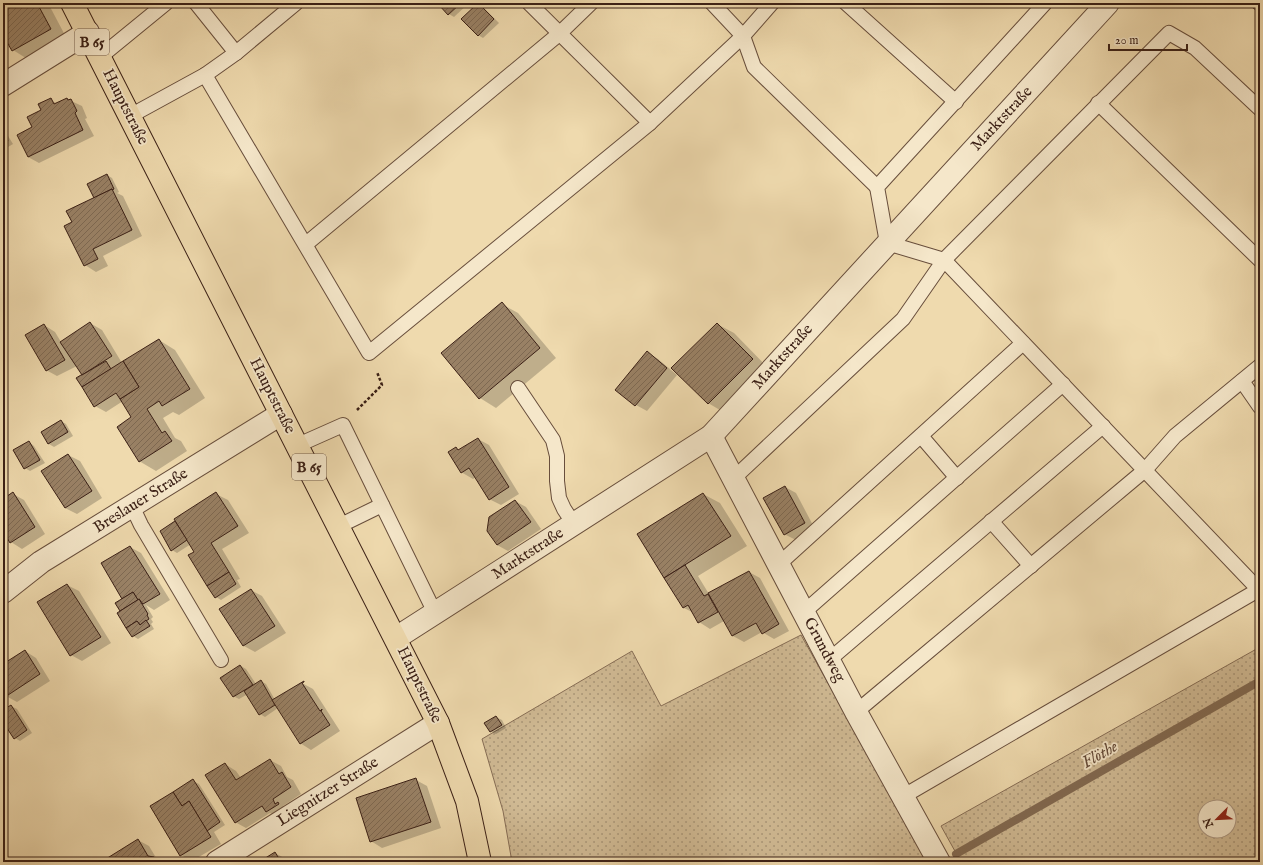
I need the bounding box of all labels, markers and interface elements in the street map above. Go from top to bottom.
scale bar [1109,26,1187,52]
road number: B 65 [75,29,109,55]
text: 20 m [1115,33,1138,48]
street label: Hauptstraße [97,66,153,148]
street label: Marktstraße [967,82,1037,156]
street label: Marktstraße [748,320,818,394]
street label: Hauptstraße [244,355,300,437]
road number: B 65 [292,454,326,480]
street label: Breslauer Straße [90,464,192,538]
street label: Marktstraße [488,523,568,585]
street label: Grundweg [799,614,849,686]
street label: Hauptstraße [392,643,446,727]
water label: Flöthe [1078,736,1122,774]
street label: Liegnitzer Straße [273,753,383,831]
north arrow [1197,799,1237,839]
text: N [1200,815,1218,831]

